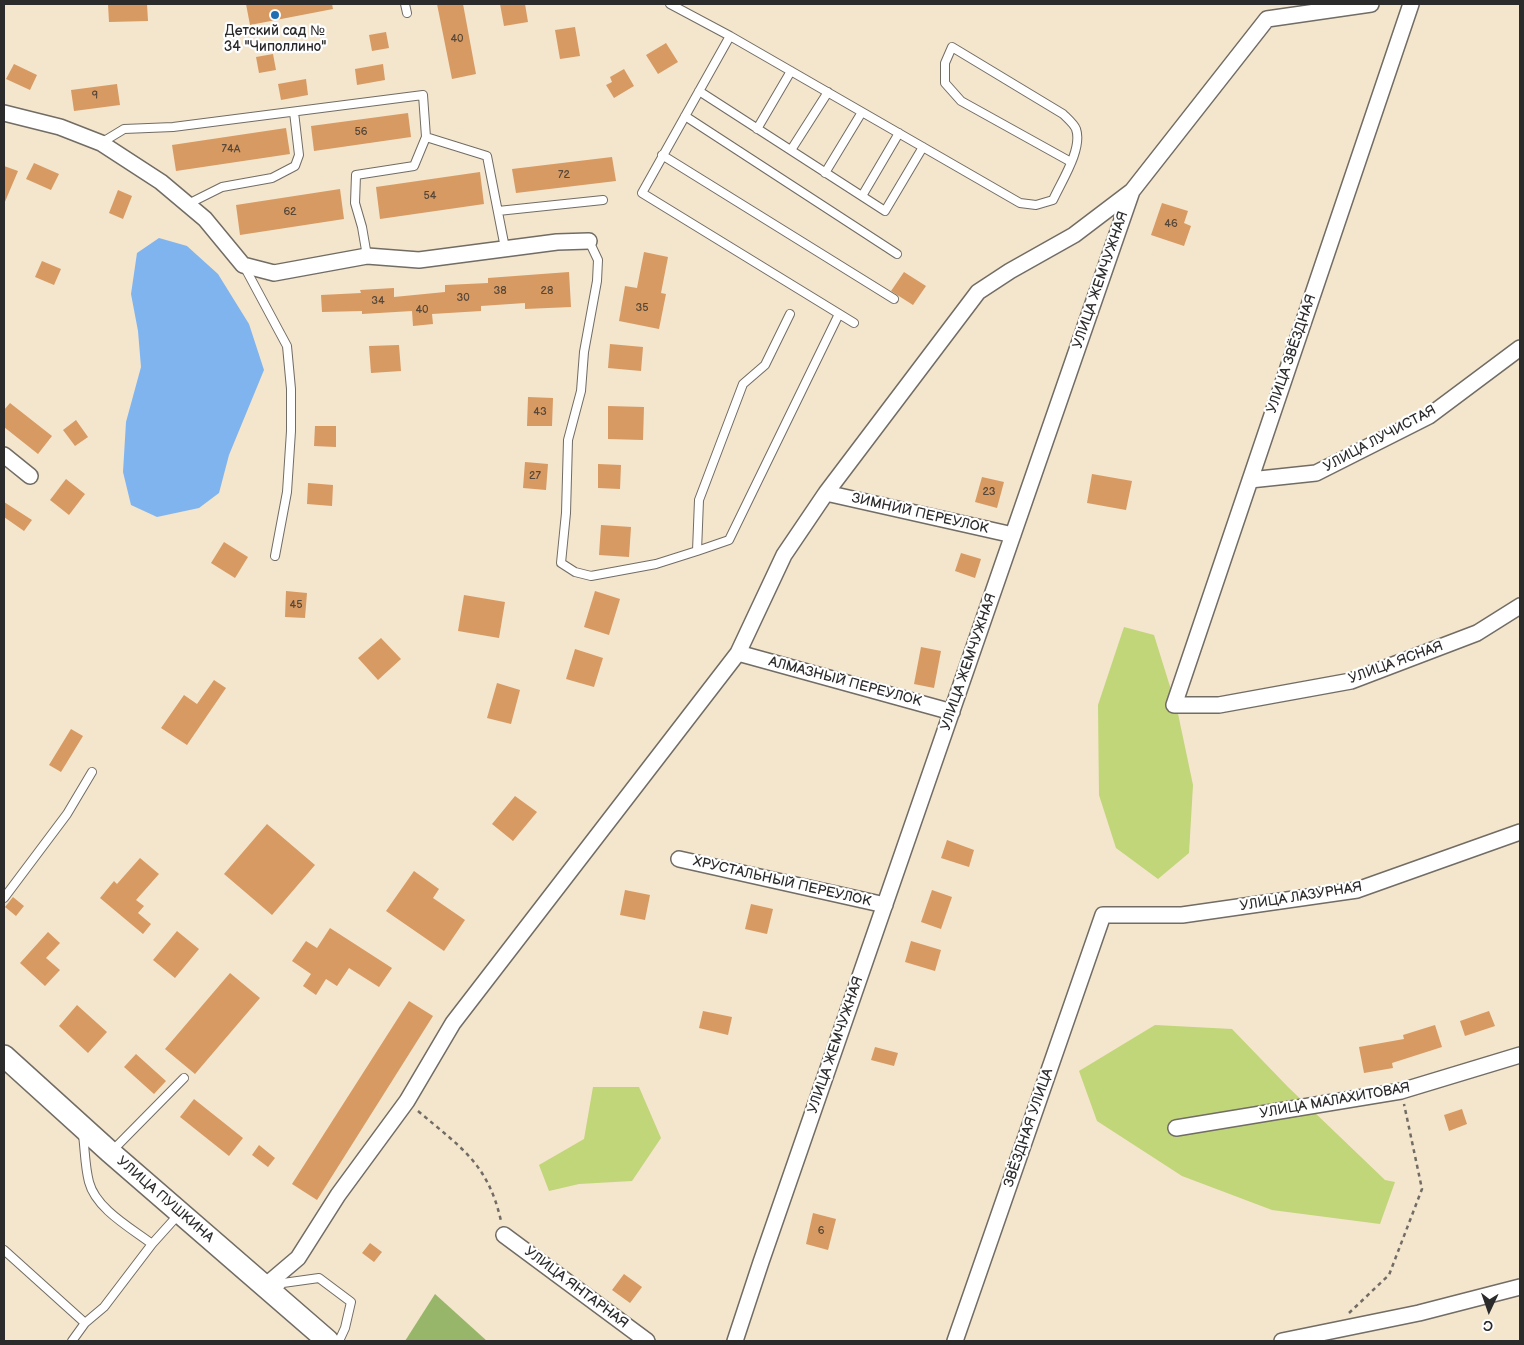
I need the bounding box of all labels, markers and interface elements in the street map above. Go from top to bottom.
marker: Детский сад № 34 "Чиполлино" [269,9,281,21]
place label: Детский сад № 34 "Чиполлино" [224,23,326,56]
house number: 40 [450,32,464,46]
house number: 9 [92,89,98,103]
house number: 56 [354,125,368,139]
house number: 74А [222,142,240,156]
house number: 72 [558,168,570,182]
house number: 54 [423,189,437,203]
house number: 62 [283,205,297,219]
street label: УЛИЦА ЖЕМЧУЖНАЯ [1070,209,1132,351]
house number: 46 [1164,217,1178,231]
house number: 38 [493,284,507,298]
house number: 28 [541,284,553,298]
house number: 30 [456,291,470,305]
street label: УЛИЦА ЗВЁЗДНАЯ [1264,292,1320,416]
house number: 34 [371,294,385,308]
house number: 35 [635,301,649,315]
house number: 40 [415,303,429,317]
street label: УЛИЦА ЛУЧИСТАЯ [1321,402,1439,476]
house number: 43 [533,405,547,419]
house number: 27 [529,469,541,483]
house number: 23 [982,485,996,499]
street label: ЗИМНИЙ ПЕРЕУЛОК [850,490,990,538]
street label: УЛИЦА ЖЕМЧУЖНАЯ [938,591,1000,733]
house number: 45 [289,598,303,612]
street label: УЛИЦА ЯСНАЯ [1346,638,1446,688]
street label: АЛМАЗНЫЙ ПЕРЕУЛОК [767,653,923,711]
street label: ХРУСТАЛЬНЫЙ ПЕРЕУЛОК [691,853,873,911]
street label: УЛИЦА ЛАЗУРНАЯ [1239,879,1363,915]
street label: УЛИЦА ЖЕМЧУЖНАЯ [805,974,867,1116]
street label: ЗВЁЗДНАЯ УЛИЦА [1001,1066,1057,1190]
street label: УЛИЦА МАЛАХИТОВАЯ [1258,1079,1412,1123]
street label: УЛИЦА ПУШКИНА [113,1153,217,1247]
house number: 6 [818,1224,824,1238]
street label: УЛИЦА ЯНТАРНАЯ [521,1243,631,1333]
north arrow [1464,1285,1514,1335]
text: С [1483,1317,1494,1334]

